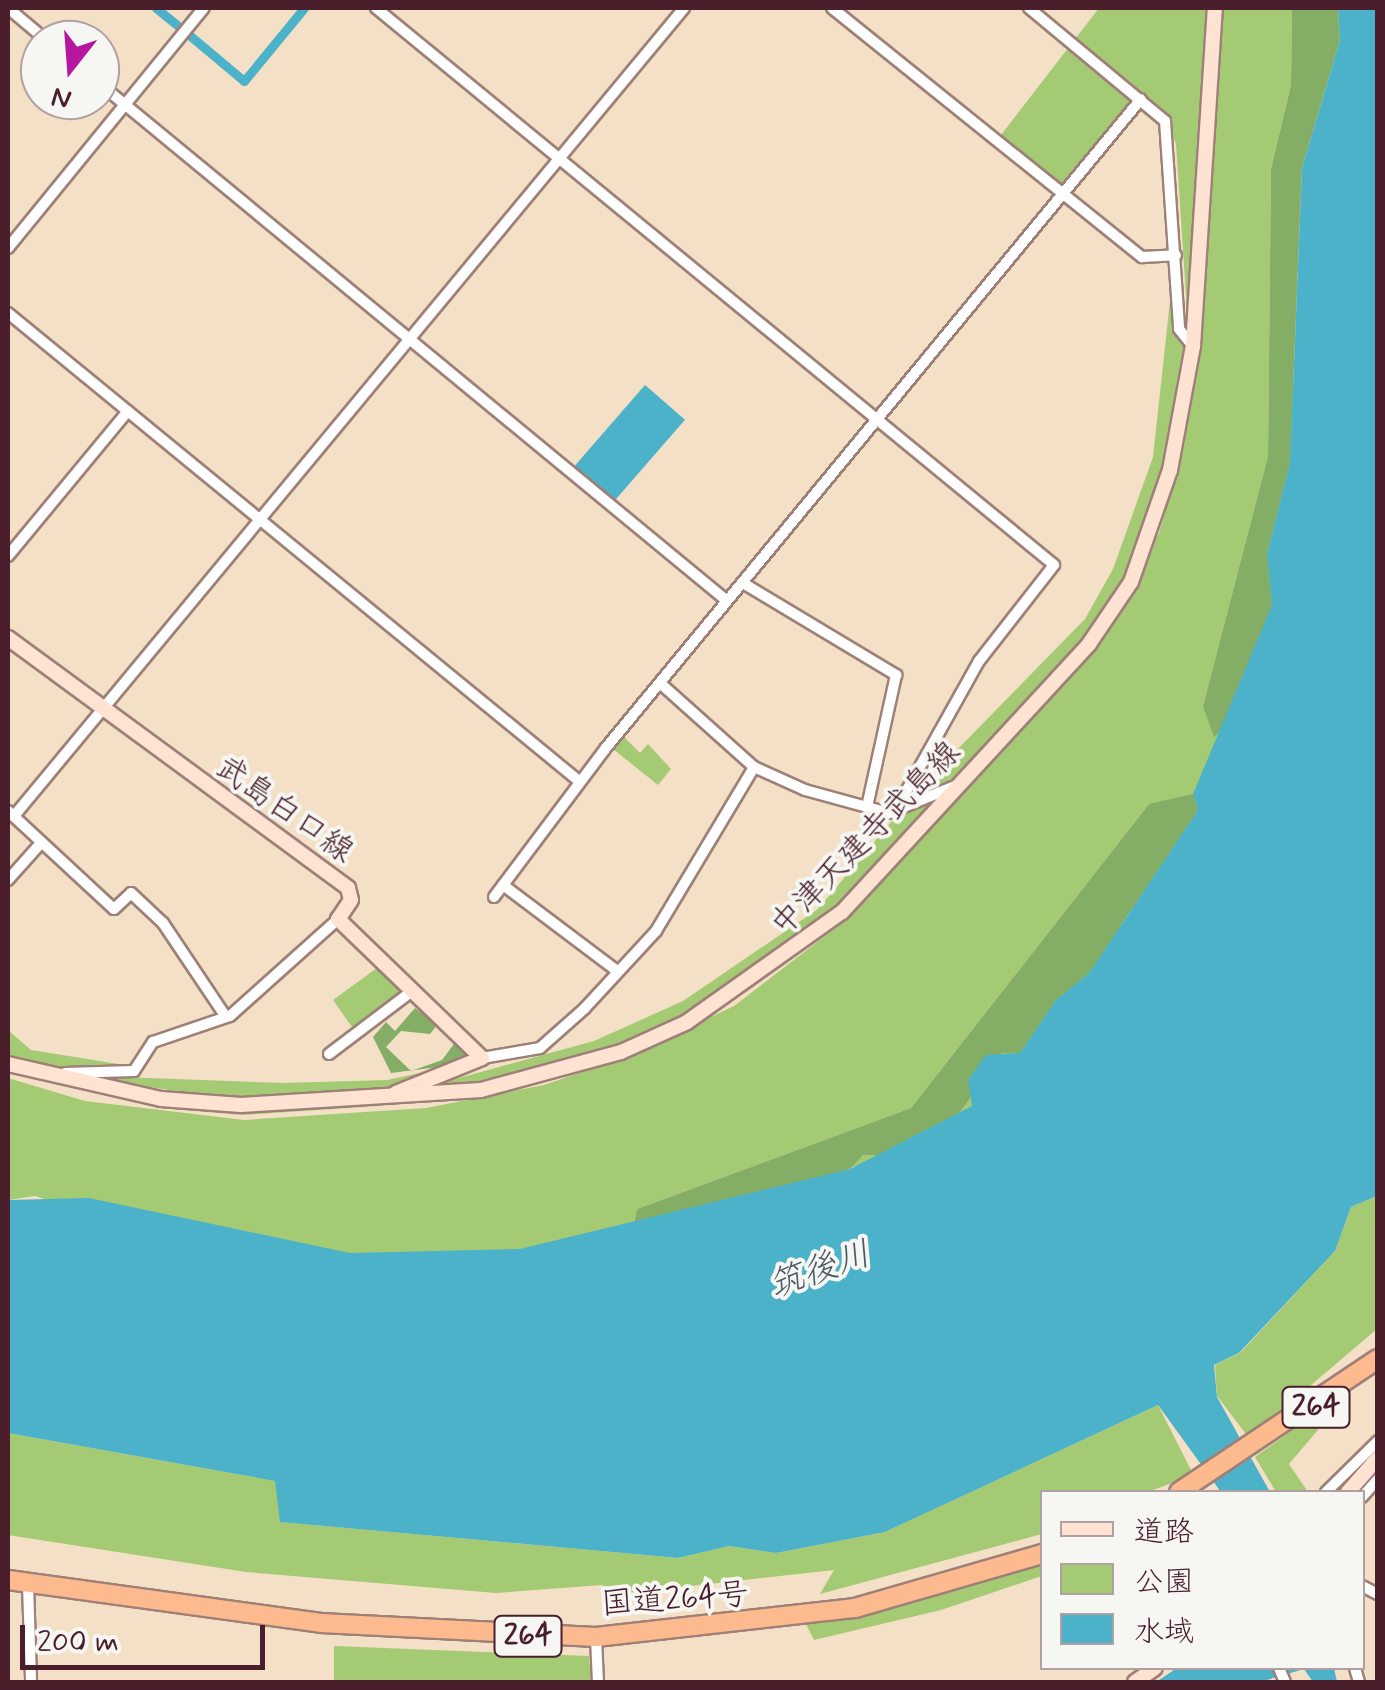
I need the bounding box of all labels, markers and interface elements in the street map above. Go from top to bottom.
north arrow [20,20,120,120]
text: N [47,77,76,118]
street label: 中津天建寺武島線 [763,734,969,944]
street label: 武島白口線 [207,748,361,872]
water label: 筑後川 [764,1233,876,1307]
road number: 264 [1281,1382,1351,1432]
legend [1040,1490,1365,1670]
text: 道路 [1134,1513,1194,1552]
text: 公園 [1134,1563,1194,1602]
street label: 国道264号 [600,1576,750,1624]
scale bar [25,1605,270,1667]
road number: 264 [493,1611,563,1661]
text: 水域 [1134,1613,1194,1652]
text: 200 m [37,1623,119,1662]

